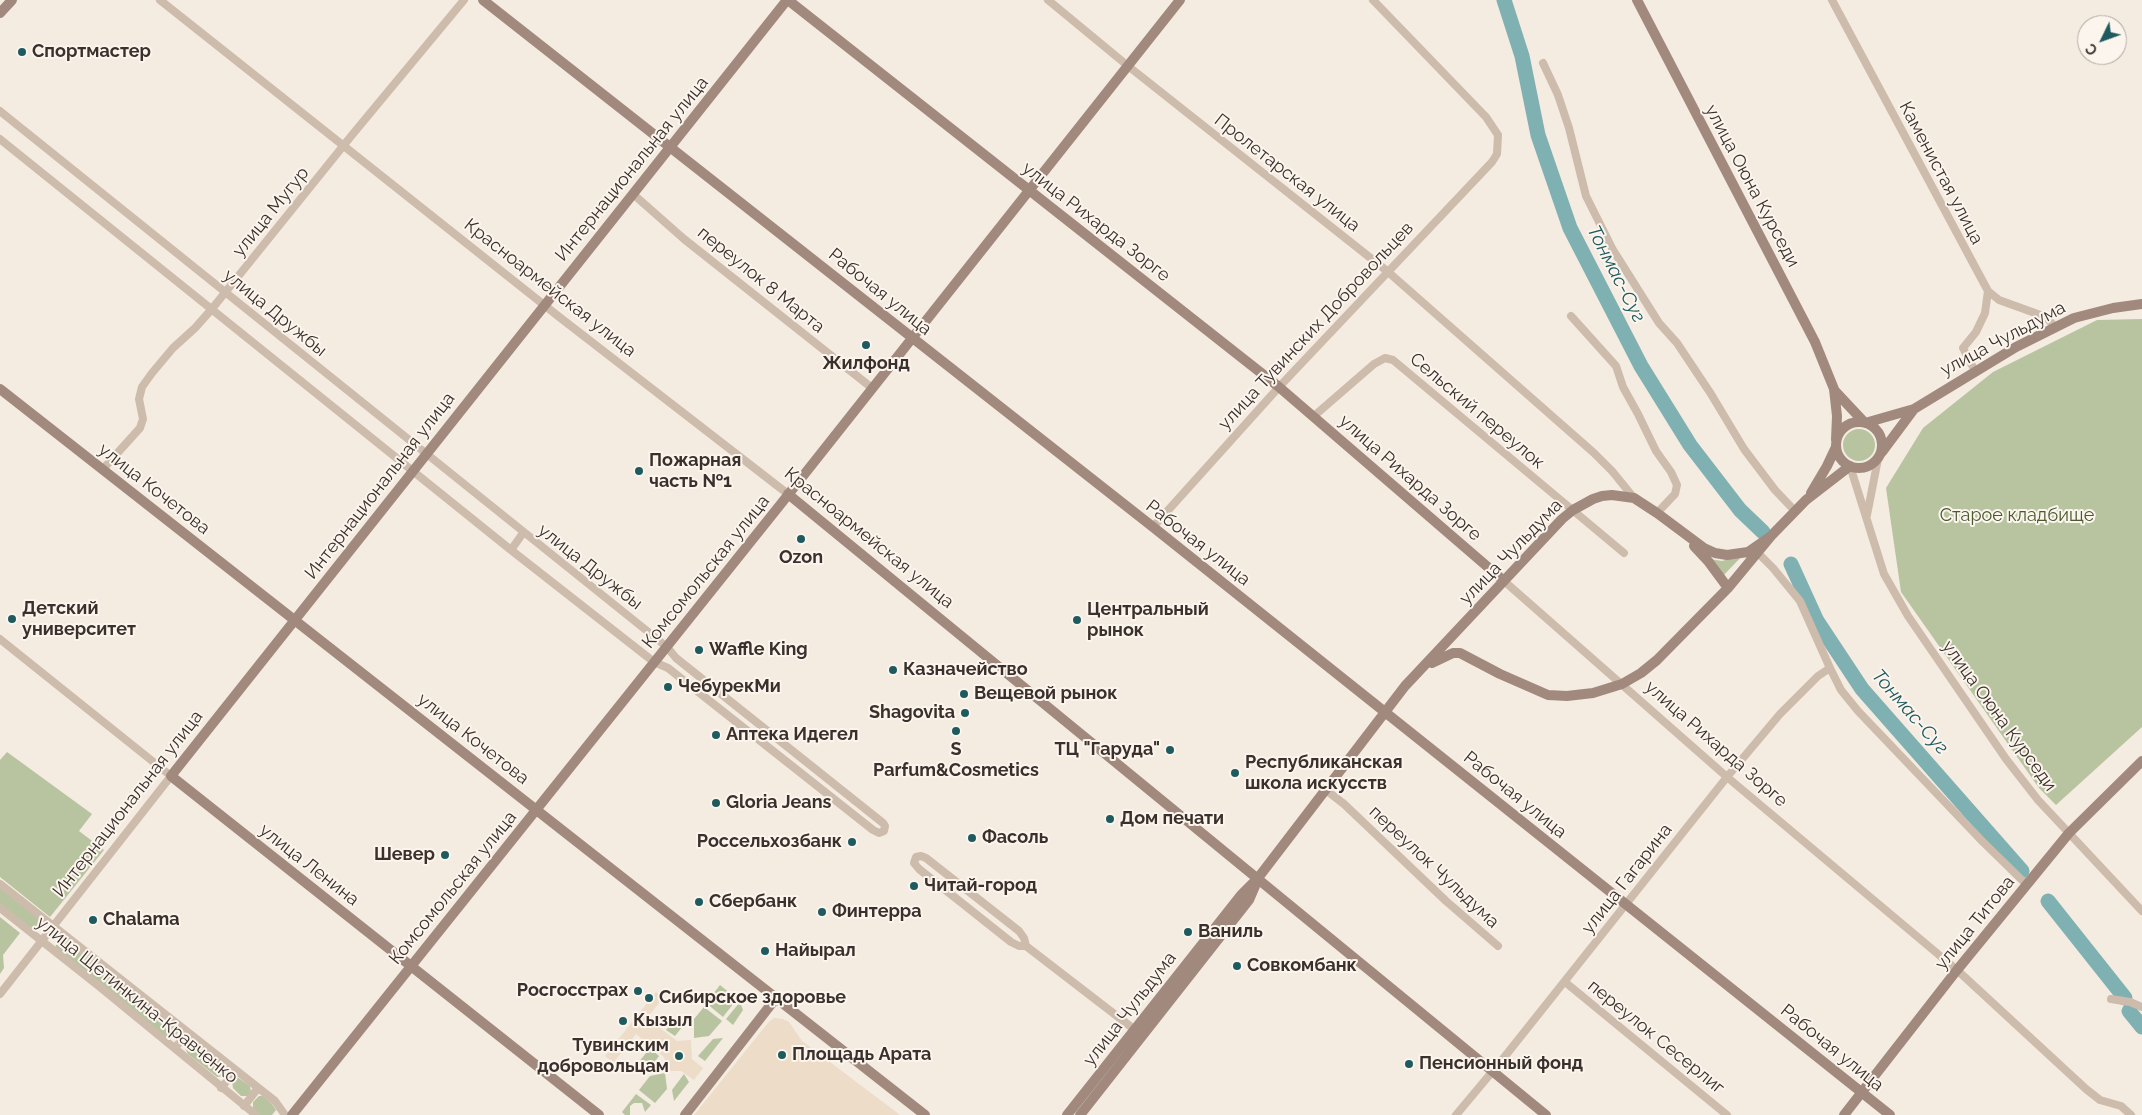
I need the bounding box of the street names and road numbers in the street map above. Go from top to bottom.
street label: Интернациональная улица [551,72,713,266]
street label: Каменистая улица [1894,98,1988,248]
street label: улица Оюна Курседи [1700,101,1804,271]
street label: Пролетарская улица [1210,109,1364,237]
street label: улица Рихарда Зорге [1018,158,1174,286]
street label: улица Мугур [228,163,314,261]
street label: Красноармейская улица [460,214,640,362]
street label: улица Тувинских Добровольцев [1214,218,1418,434]
street label: переулок 8 Марта [693,222,829,338]
street label: Рабочая улица [824,244,936,340]
street label: улица Дружбы [219,265,331,361]
street label: улица Чульдума [1937,297,2069,381]
street label: Сельский переулок [1405,348,1549,474]
street label: Интернациональная улица [300,388,460,584]
street label: улица Рихарда Зорге [1334,410,1486,546]
street label: улица Кочетова [94,439,214,539]
street label: Красноармейская улица [780,463,958,613]
street label: Комсомольская улица [638,491,774,653]
street label: улица Чульдума [1455,495,1567,609]
street label: Рабочая улица [1142,496,1254,590]
street label: улица Дружбы [533,519,647,615]
street label: улица Оюна Курседи [1937,636,2061,796]
street label: улица Рихарда Зорге [1640,676,1792,812]
street label: улица Кочетова [413,689,533,789]
street label: Интернациональная улица [48,706,208,902]
street label: Рабочая улица [1459,747,1571,843]
street label: переулок Чульдума [1365,801,1503,933]
street label: Комсомольская улица [385,807,521,969]
street label: улица Ленина [255,819,363,911]
street label: улица Гагарина [1577,820,1677,938]
street label: улица Титова [1931,872,2019,974]
street label: улица Щетинкина-Кравченко [32,912,242,1088]
street label: улица Чульдума [1079,948,1181,1070]
street label: переулок Сесерлиг [1583,975,1729,1099]
street label: Рабочая улица [1776,1000,1888,1096]

